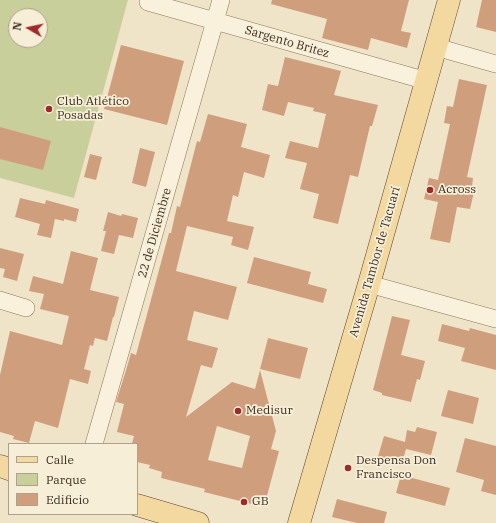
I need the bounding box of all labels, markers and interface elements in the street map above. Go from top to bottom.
north arrow [8,8,48,48]
text: N [10,21,25,32]
street label: Sargento Britez [243,23,331,61]
place label: Club Atlético Posadas [57,95,129,123]
marker: Club Atlético Posadas [44,104,54,114]
place label: Across [438,183,476,197]
street label: Avenida Tambor de Tacuarí [347,185,403,339]
marker: Across [425,185,435,195]
street label: 22 de Diciembre [135,186,175,280]
place label: Medisur [246,404,293,418]
marker: Medisur [233,406,243,416]
legend [8,443,138,515]
text: Calle [46,452,74,467]
place label: Despensa Don Francisco [356,454,436,482]
marker: Despensa Don Francisco [343,463,353,473]
text: Parque [46,472,86,487]
text: Edificio [46,492,89,507]
place label: GB [252,495,269,509]
marker: GB [239,497,249,507]

